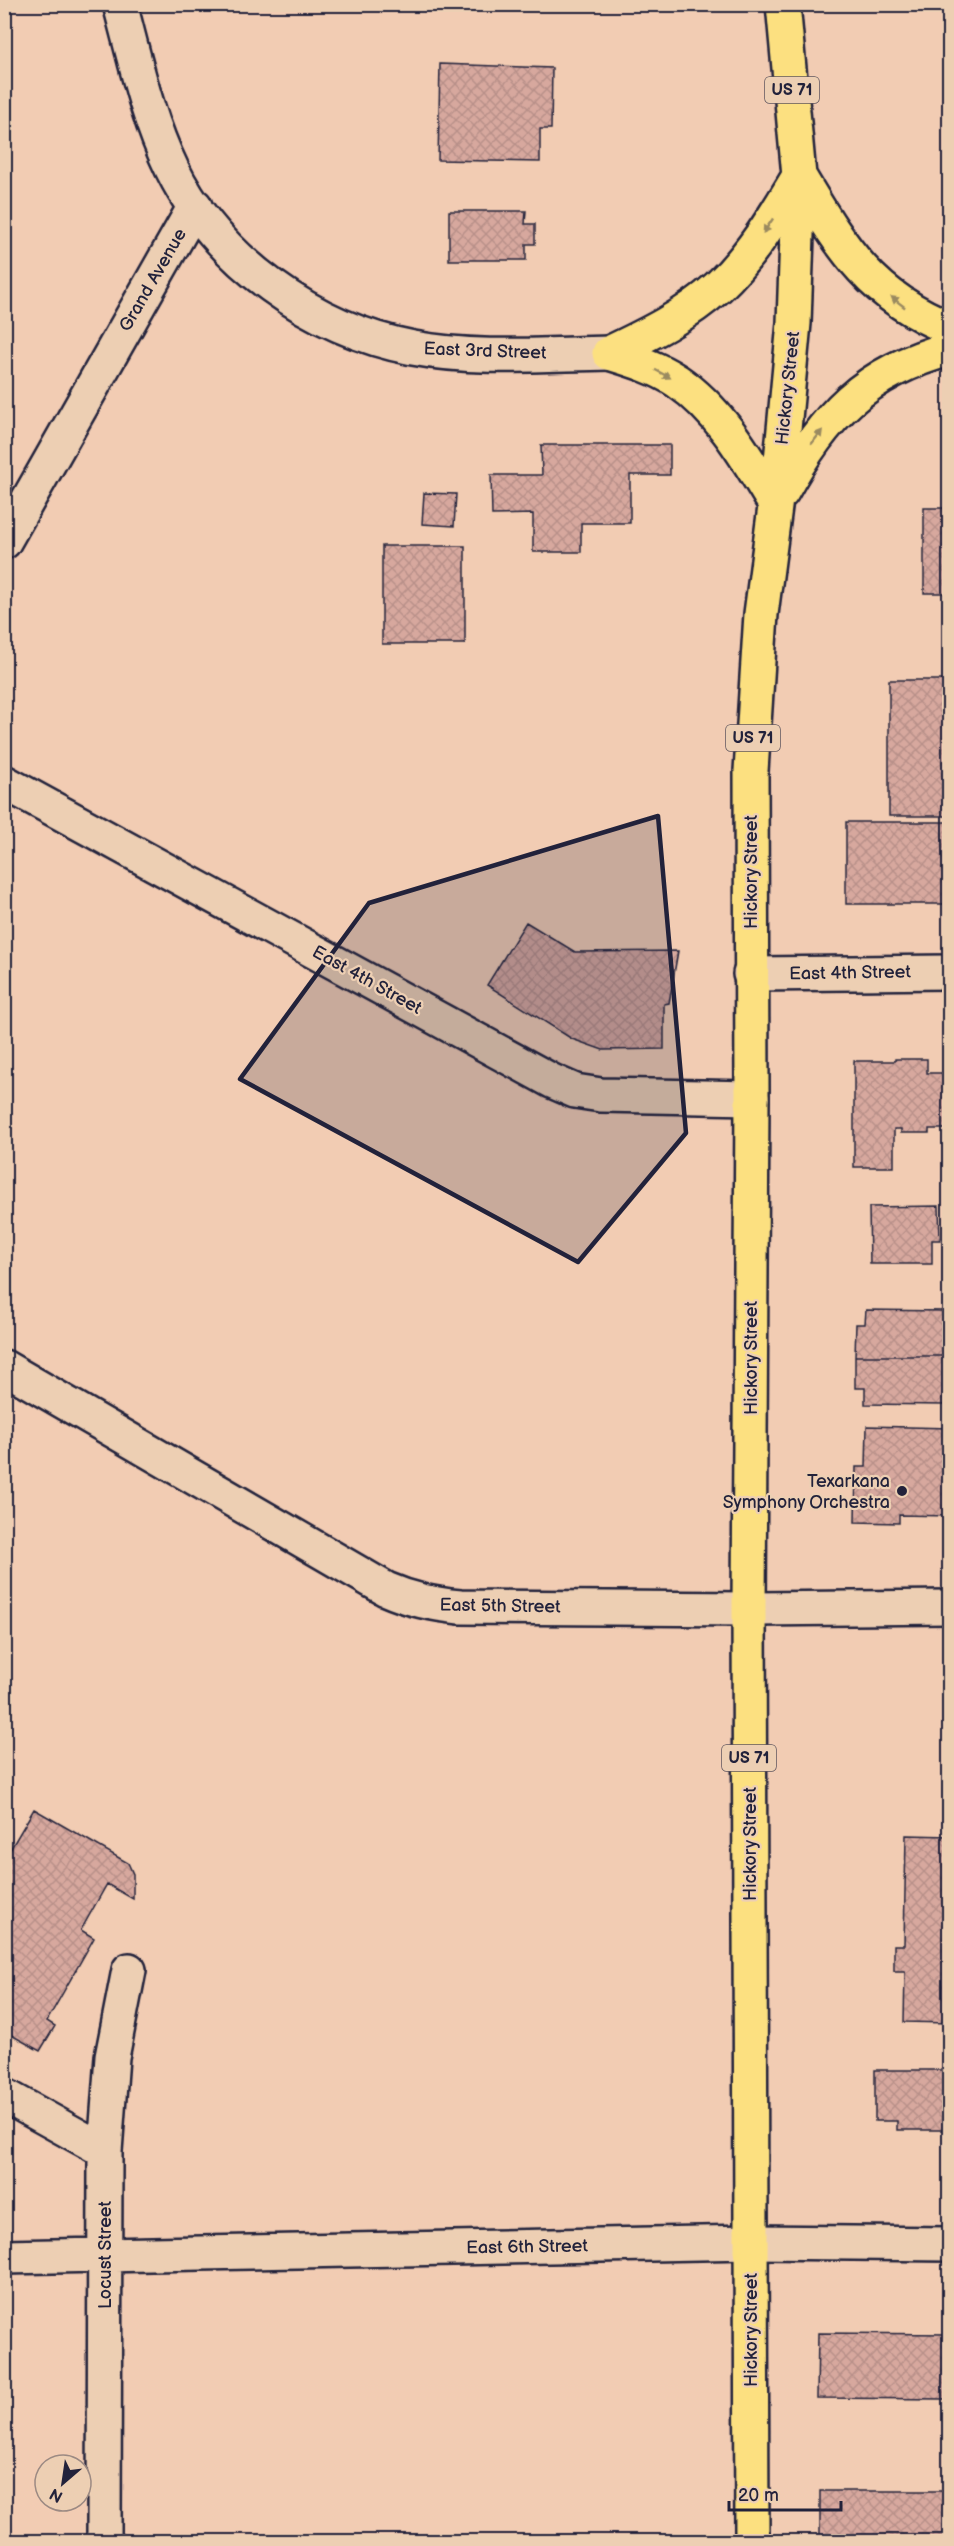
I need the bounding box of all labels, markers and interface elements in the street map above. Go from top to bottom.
road number: US 71 [765,77,819,103]
one-way arrow [763,218,774,234]
street label: Grand Avenue [115,224,191,335]
one-way arrow [890,296,906,308]
street label: Hickory Street [772,330,804,446]
street label: East 3rd Street [423,338,547,364]
one-way arrow [655,369,672,379]
one-way arrow [811,429,823,444]
road number: US 71 [726,725,780,751]
street label: Hickory Street [741,815,762,929]
street label: East 4th Street [309,941,426,1019]
street label: East 4th Street [789,961,912,985]
street label: Hickory Street [741,1301,762,1415]
place label: Texarkana Symphony Orchestra [723,1471,890,1513]
marker: Texarkana Symphony Orchestra [895,1484,909,1498]
street label: East 5th Street [439,1594,561,1618]
road number: US 71 [722,1745,776,1771]
street label: Hickory Street [740,1787,761,1901]
street label: Locust Street [95,2201,116,2309]
street label: East 6th Street [466,2235,589,2259]
street label: Hickory Street [741,2273,762,2387]
north arrow [33,2453,93,2513]
scale bar [729,2474,842,2512]
text: N [47,2484,66,2506]
text: 20 m [738,2485,779,2506]

